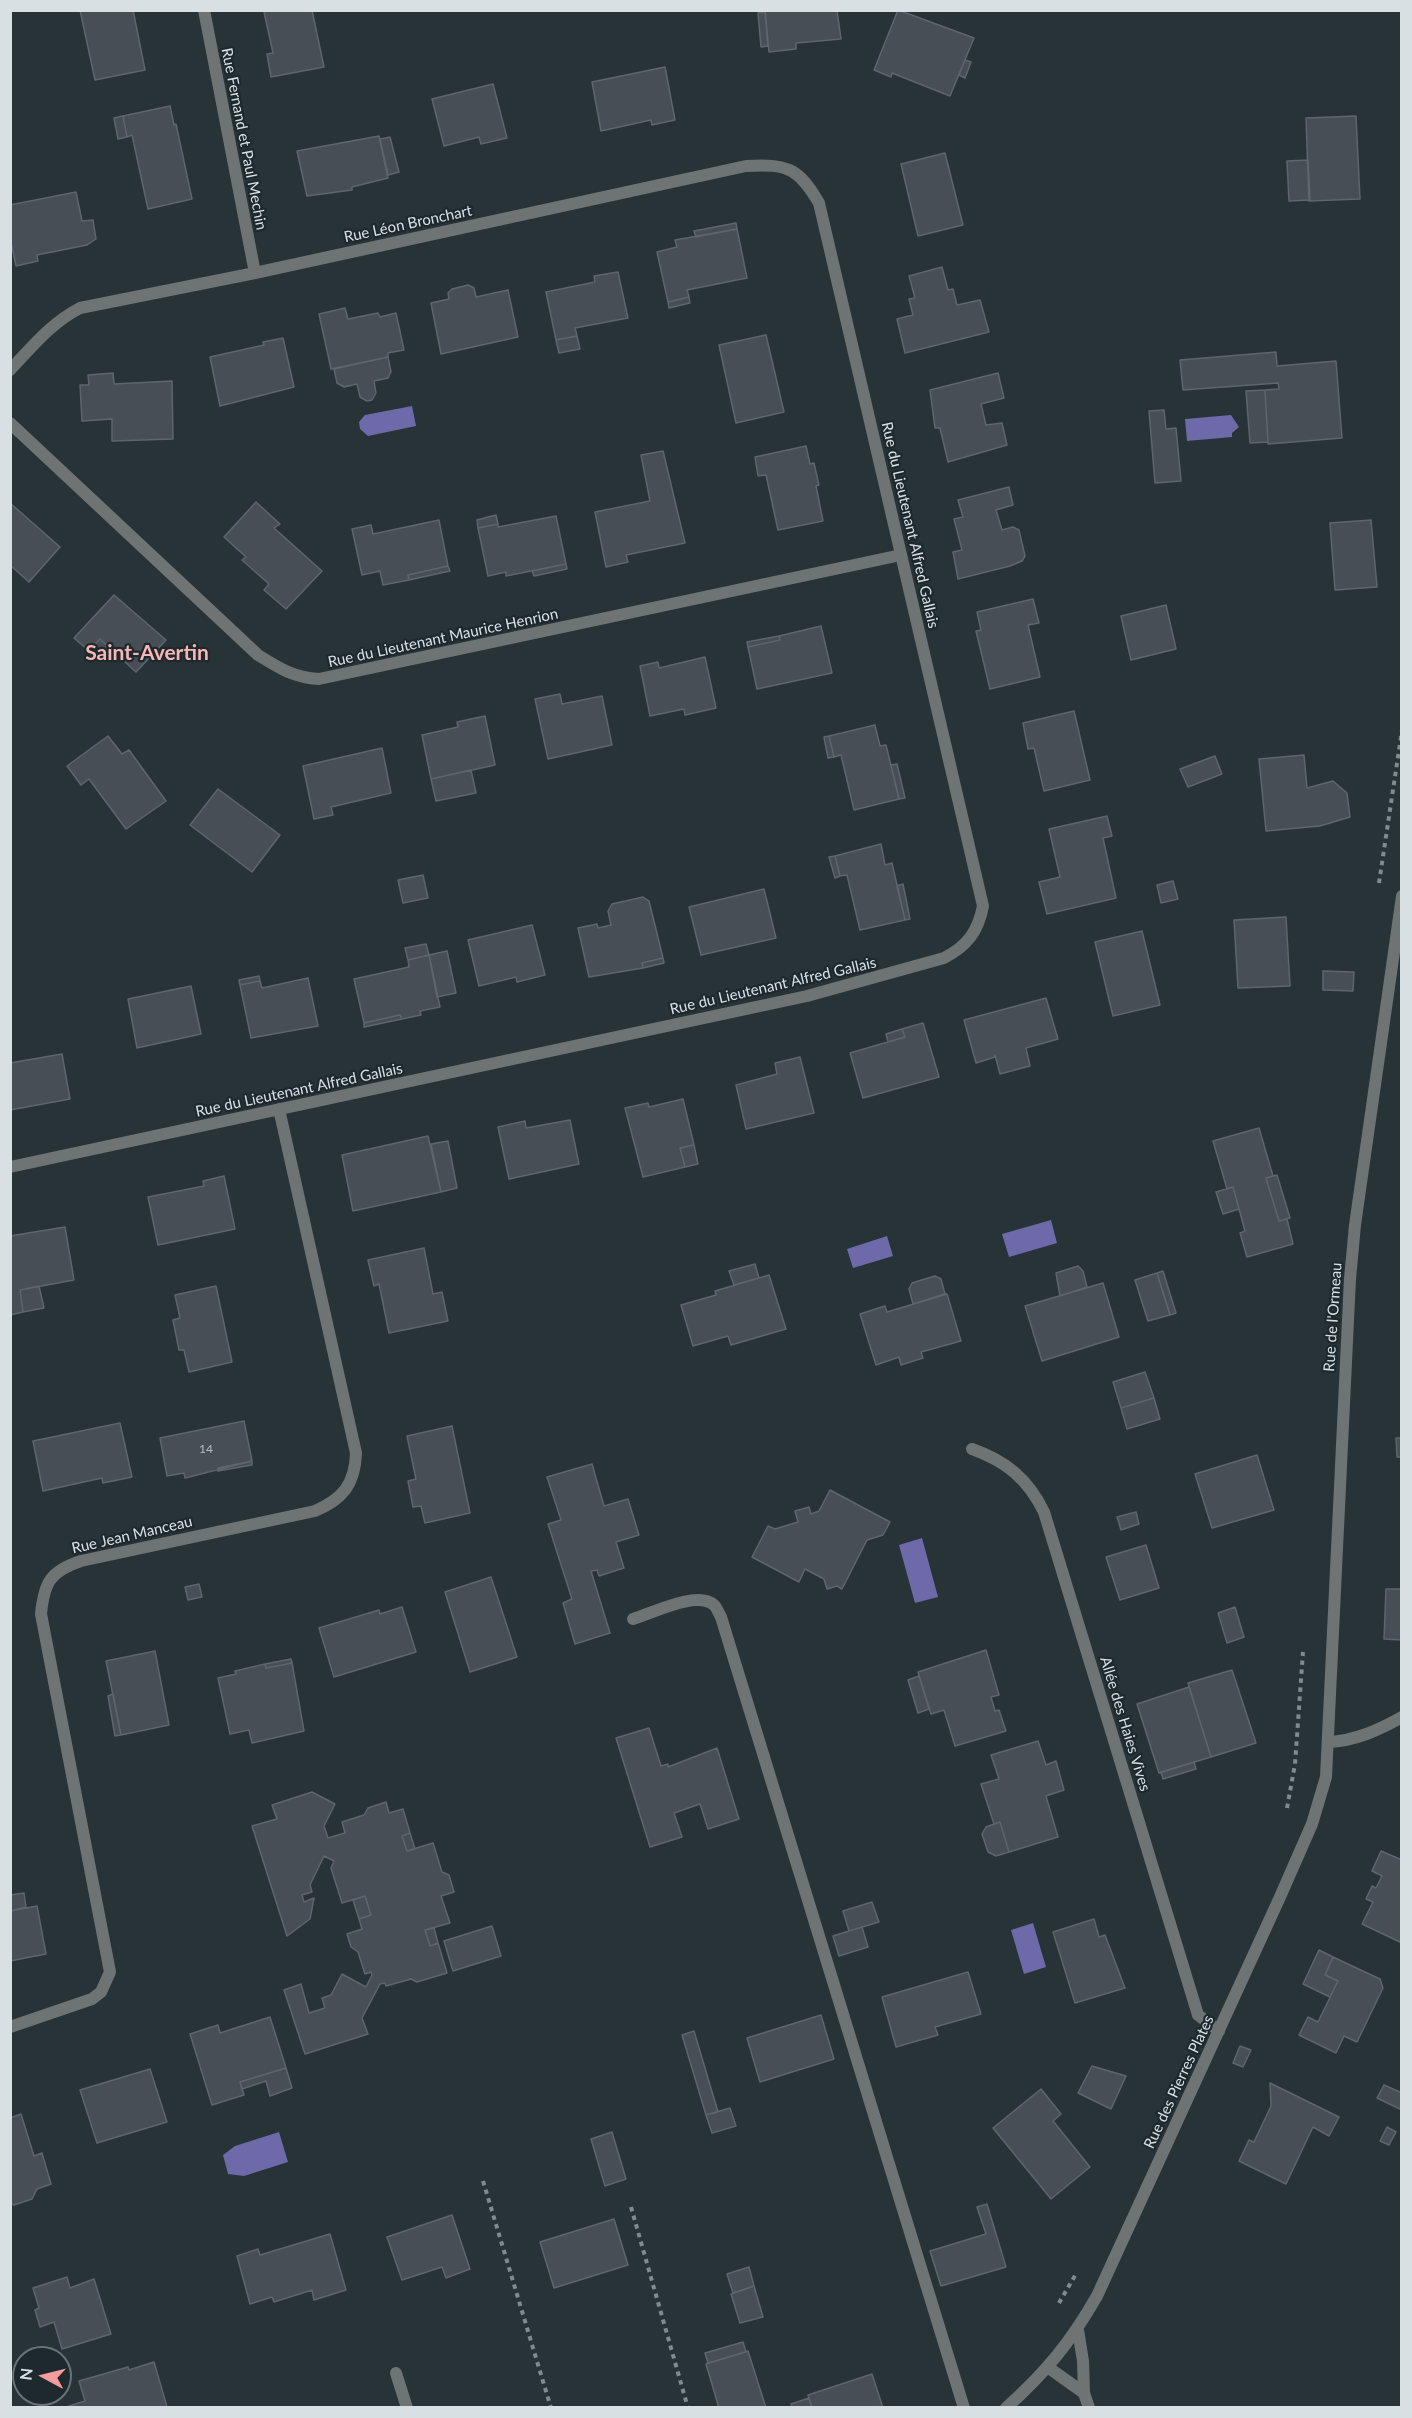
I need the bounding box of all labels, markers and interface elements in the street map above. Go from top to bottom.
street label: Rue Fernand et Paul Mechin [218,46,270,232]
street label: Rue Léon Bronchart [342,202,474,246]
street label: Rue du Lieutenant Alfred Gallais [877,420,943,630]
street label: Rue du Lieutenant Maurice Henrion [326,605,560,671]
district label: Saint-Avertin [85,640,209,666]
street label: Rue du Lieutenant Alfred Gallais [668,953,878,1019]
street label: Rue du Lieutenant Alfred Gallais [194,1059,404,1121]
street label: Rue de l'Ormeau [1320,1262,1346,1372]
house number: 14 [199,1442,213,1456]
street label: Rue Jean Manceau [70,1512,194,1558]
street label: Allée des Haies Vives [1096,1655,1154,1793]
street label: Rue des Pierres Plates [1140,2013,1218,2151]
north arrow [12,2346,72,2406]
text: N [15,2367,36,2381]

